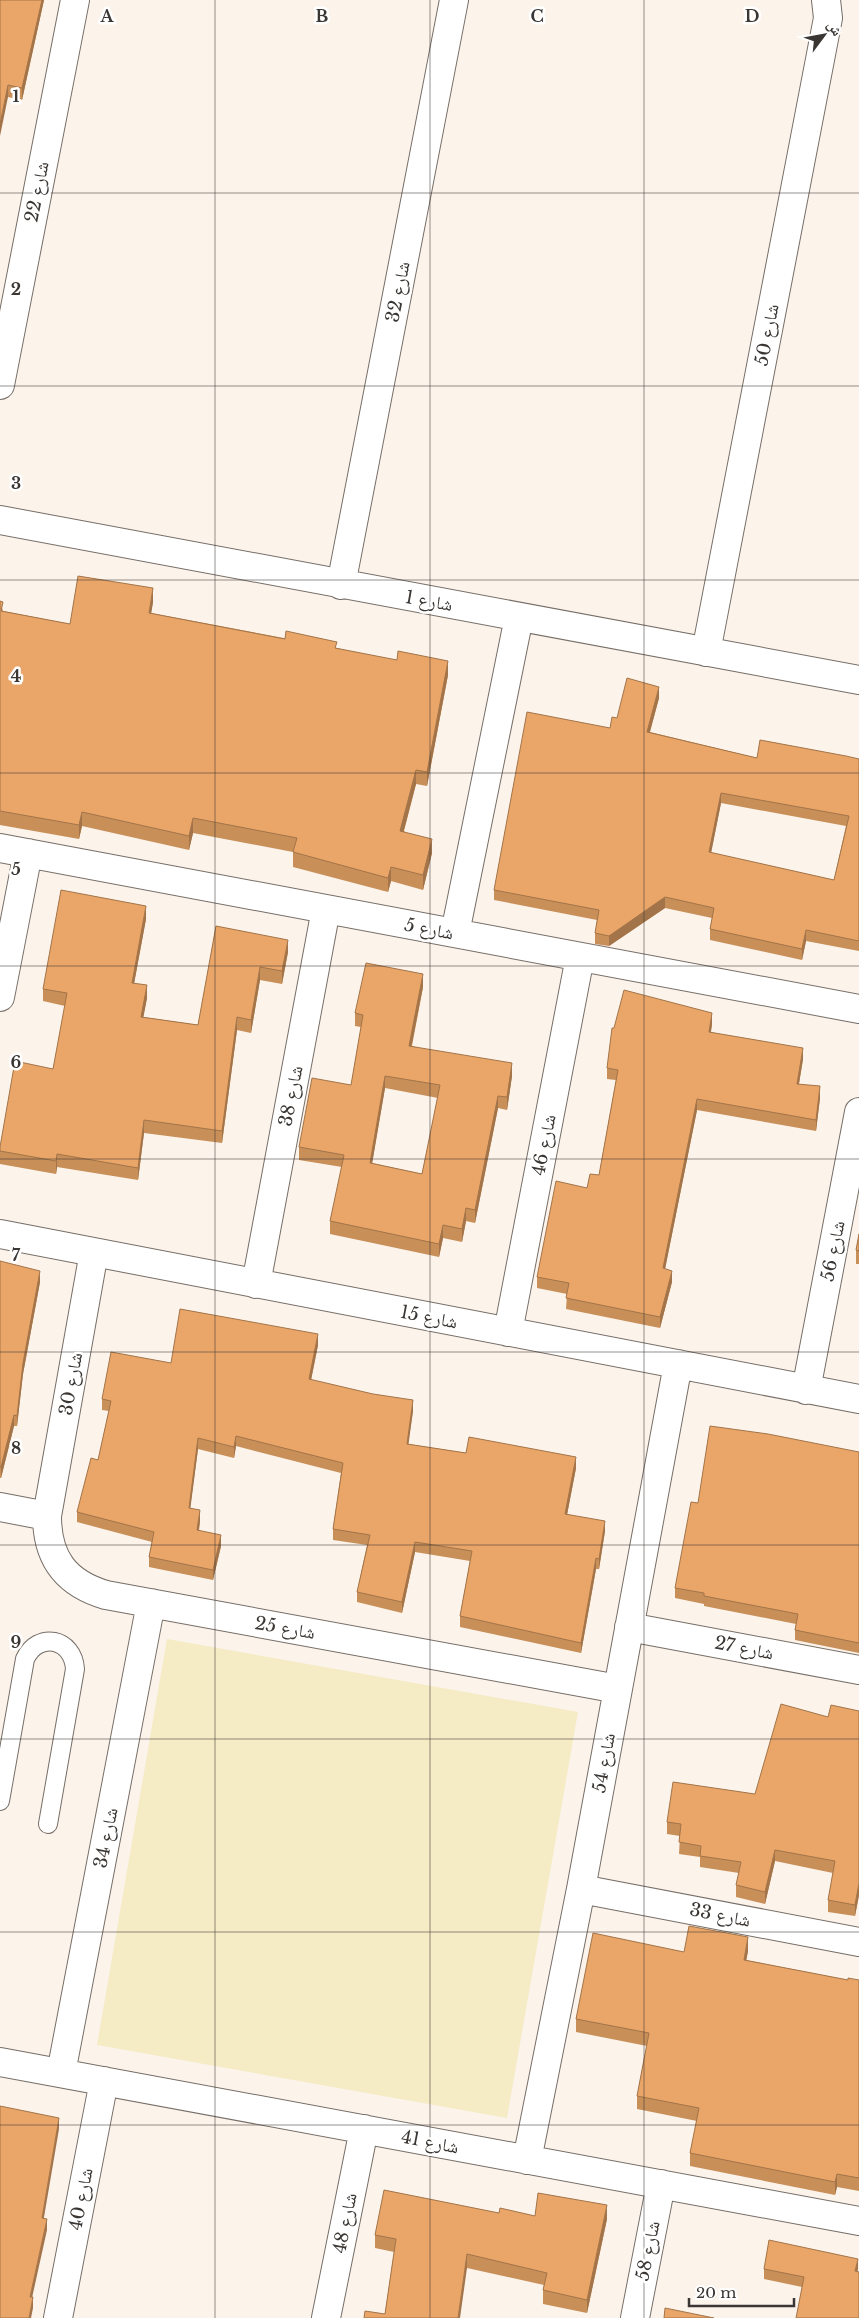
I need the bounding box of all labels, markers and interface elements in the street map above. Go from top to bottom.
text: A [100,6,115,26]
text: B [316,6,329,26]
text: C [530,6,544,26]
text: D [745,6,759,26]
north arrow [799,10,849,60]
text: ش [823,17,847,39]
text: 1 [13,86,20,106]
street label: شارع 22 [20,160,54,224]
street label: شارع 32 [381,260,415,324]
text: 2 [11,279,21,299]
street label: شارع 50 [750,302,784,368]
text: 3 [11,473,21,493]
street label: شارع 1 [404,586,454,616]
text: 4 [11,666,21,686]
text: 5 [11,859,21,879]
street label: شارع 5 [403,913,455,945]
text: 6 [11,1052,22,1072]
street label: شارع 38 [274,1064,308,1128]
street label: شارع 46 [527,1113,561,1177]
street label: شارع 56 [816,1219,850,1283]
text: 7 [12,1245,21,1265]
street label: شارع 15 [399,1301,459,1333]
street label: شارع 30 [55,1351,87,1417]
text: 8 [11,1438,21,1458]
street label: شارع 25 [253,1612,317,1644]
text: 9 [11,1632,22,1652]
street label: شارع 27 [713,1632,775,1664]
street label: شارع 54 [588,1731,620,1795]
street label: شارع 34 [89,1806,123,1870]
street label: شارع 33 [688,1898,752,1932]
street label: شارع 41 [399,2126,461,2158]
street label: شارع 40 [64,2166,98,2232]
street label: شارع 48 [328,2191,362,2255]
street label: شارع 58 [631,2219,665,2283]
scale bar [689,2276,794,2308]
text: 20 m [696,2283,736,2302]

